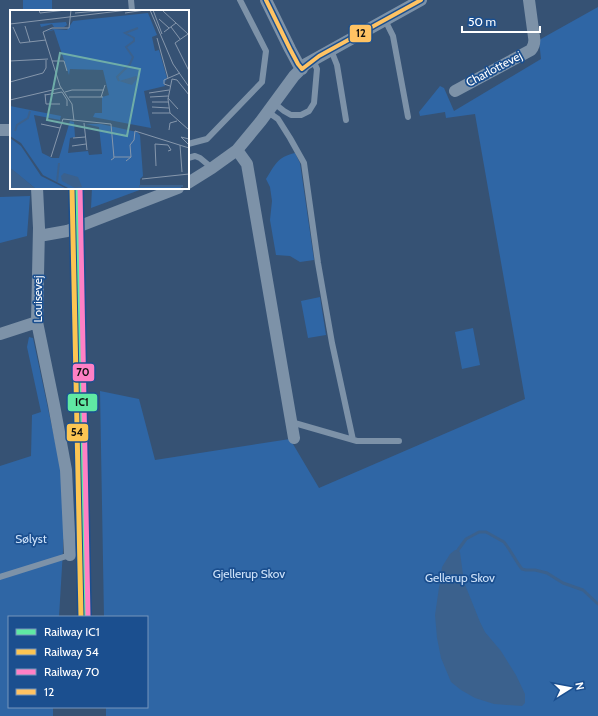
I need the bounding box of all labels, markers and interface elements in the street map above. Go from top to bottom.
scale bar [462,8,540,34]
inset map [10,10,189,189]
text: 50 m [468,14,496,29]
line badge: 12 [349,24,372,43]
text: 12 [356,26,366,40]
street label: Charlottevej [463,48,524,90]
street label: Louisevej [30,276,45,322]
line badge: 70 [72,363,95,382]
text: 70 [76,365,90,379]
line badge: IC1 [67,393,98,412]
text: IC1 [75,395,89,409]
line badge: 54 [66,423,89,442]
text: 54 [71,425,84,439]
park label: Sølyst [15,531,47,546]
park label: Gjellerup Skov [213,566,285,581]
park label: Gellerup Skov [425,570,495,585]
legend [8,616,148,708]
text: Railway IC1 [44,624,100,639]
text: Railway 54 [44,644,99,659]
text: Railway 70 [44,664,100,679]
north arrow [550,668,590,708]
text: N [572,681,587,691]
text: 12 [44,684,54,699]

